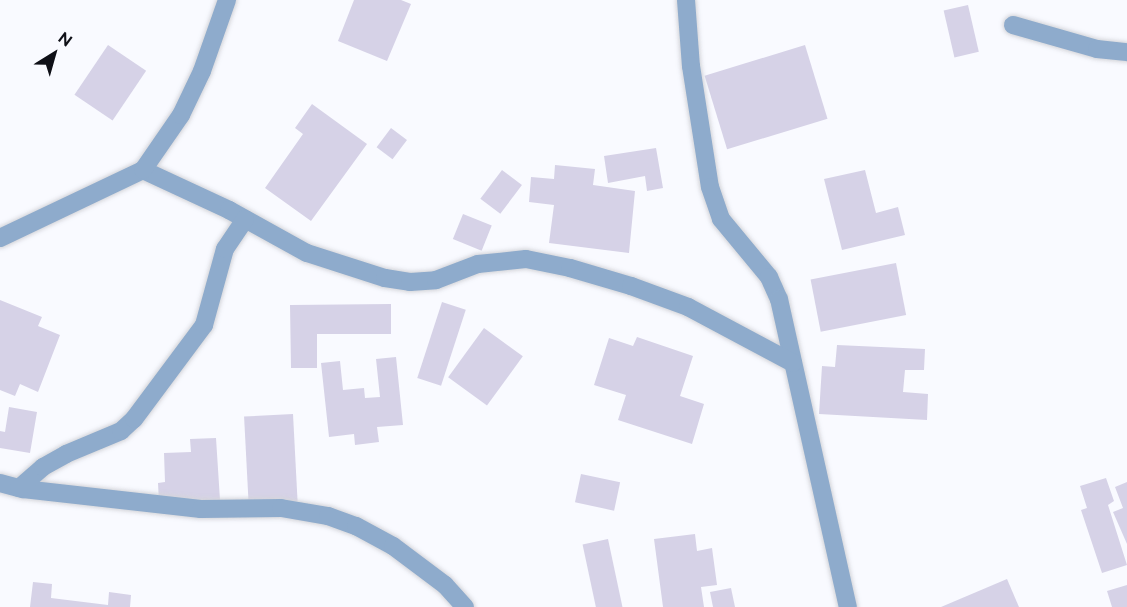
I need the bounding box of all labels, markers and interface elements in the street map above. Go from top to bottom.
north arrow [24,24,84,84]
text: N [55,28,76,50]

